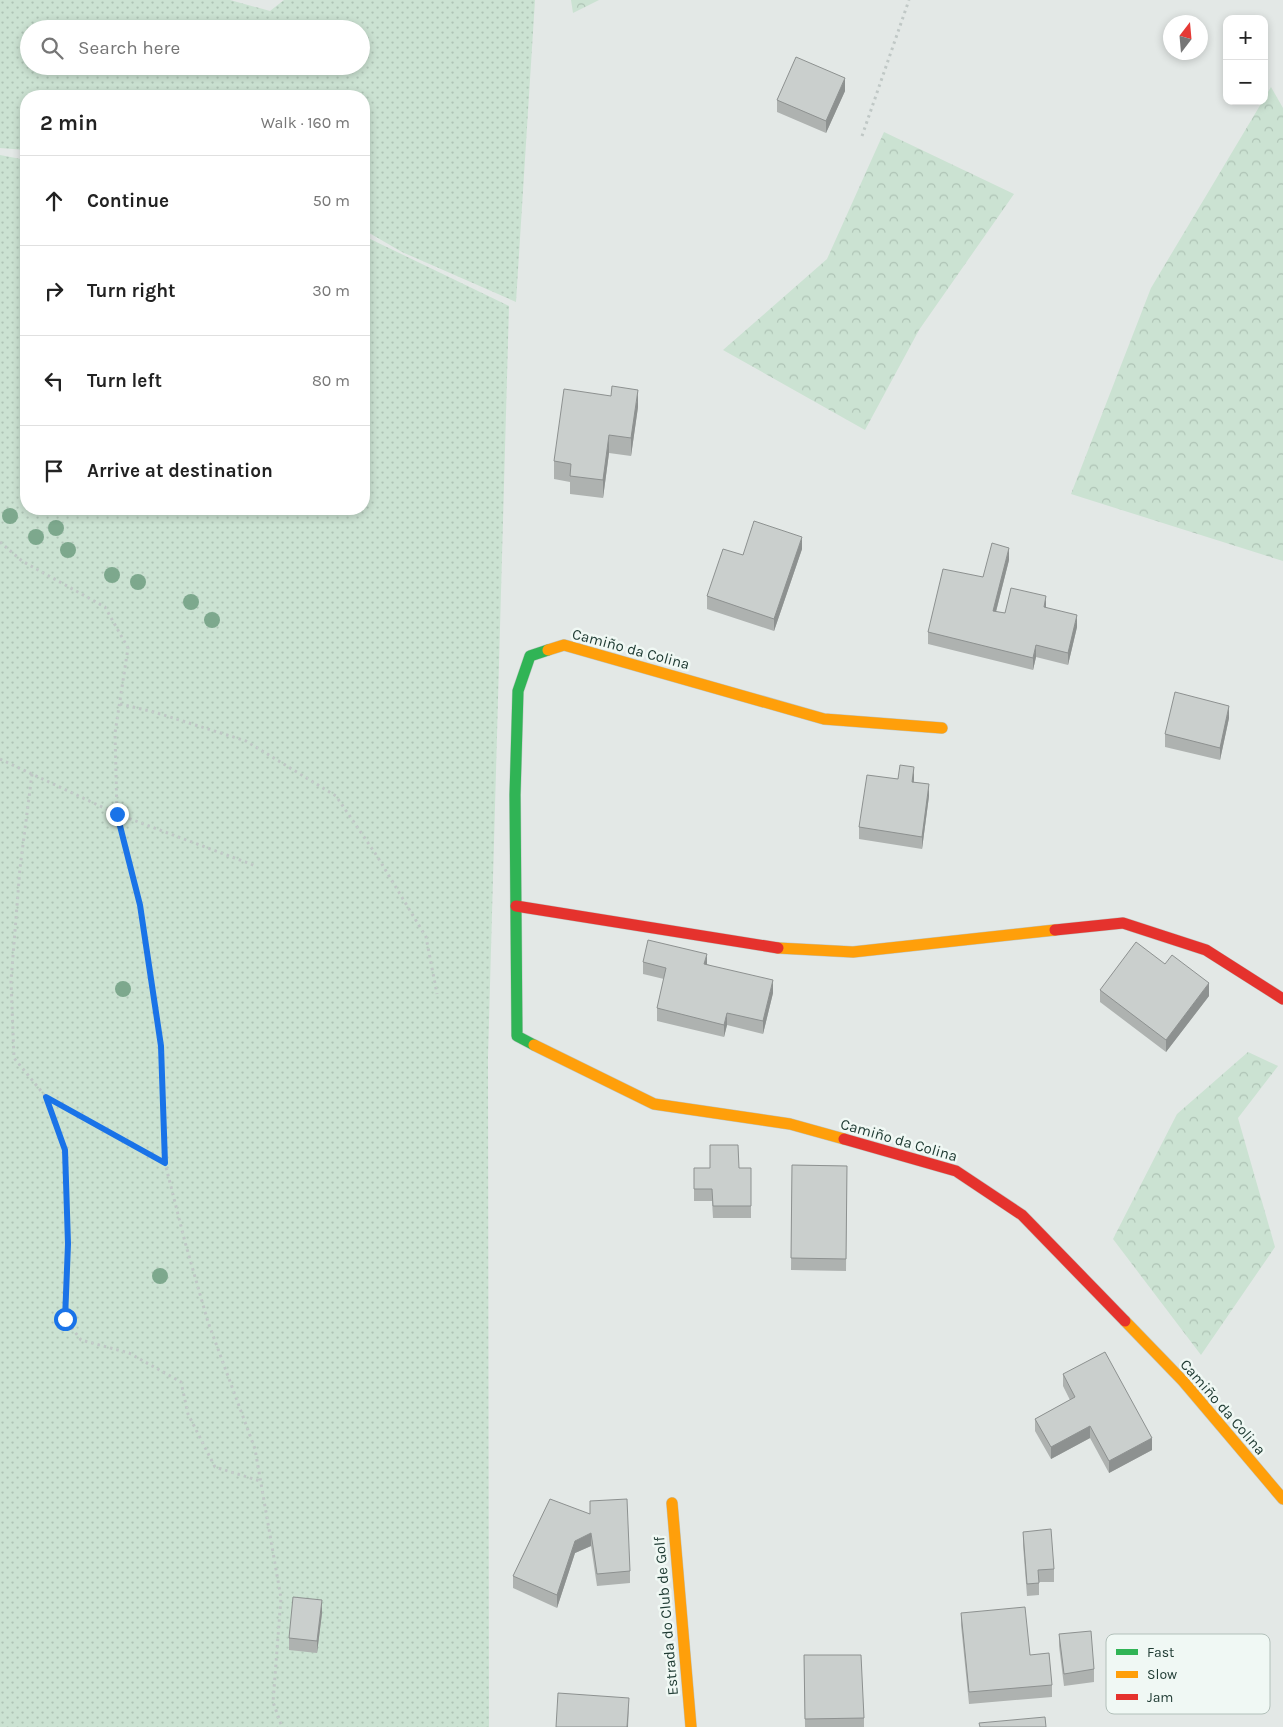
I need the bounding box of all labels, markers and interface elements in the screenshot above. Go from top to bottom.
north arrow [1163,15,1208,60]
map controls [1223,15,1268,105]
button: + [1223,15,1268,60]
search box [20,20,370,75]
icon: search [38,34,66,62]
text: Search here [78,37,180,59]
button: − [1223,60,1268,105]
text: 2 min [40,111,98,135]
text: Walk · 160 m [261,113,350,132]
icon: ahead [40,187,68,215]
text: Continue [87,190,169,212]
text: 50 m [313,191,350,210]
icon: right [40,277,68,305]
text: Turn right [87,280,176,302]
text: 30 m [312,281,350,300]
icon: left [40,367,68,395]
text: Turn left [87,370,162,392]
text: 80 m [312,371,350,390]
icon: arrive [40,457,68,485]
text: Arrive at destination [87,460,273,482]
street label: Camiño da Colina [570,625,692,673]
route end [106,803,129,826]
street label: Camiño da Colina [838,1115,960,1165]
route start [54,1308,77,1331]
street label: Camiño da Colina [1177,1355,1269,1459]
street label: Estrada do Club de Golf [650,1535,682,1696]
legend [1106,1634,1270,1714]
text: Fast [1147,1644,1174,1661]
text: Slow [1147,1666,1177,1683]
text: Jam [1147,1689,1173,1706]

